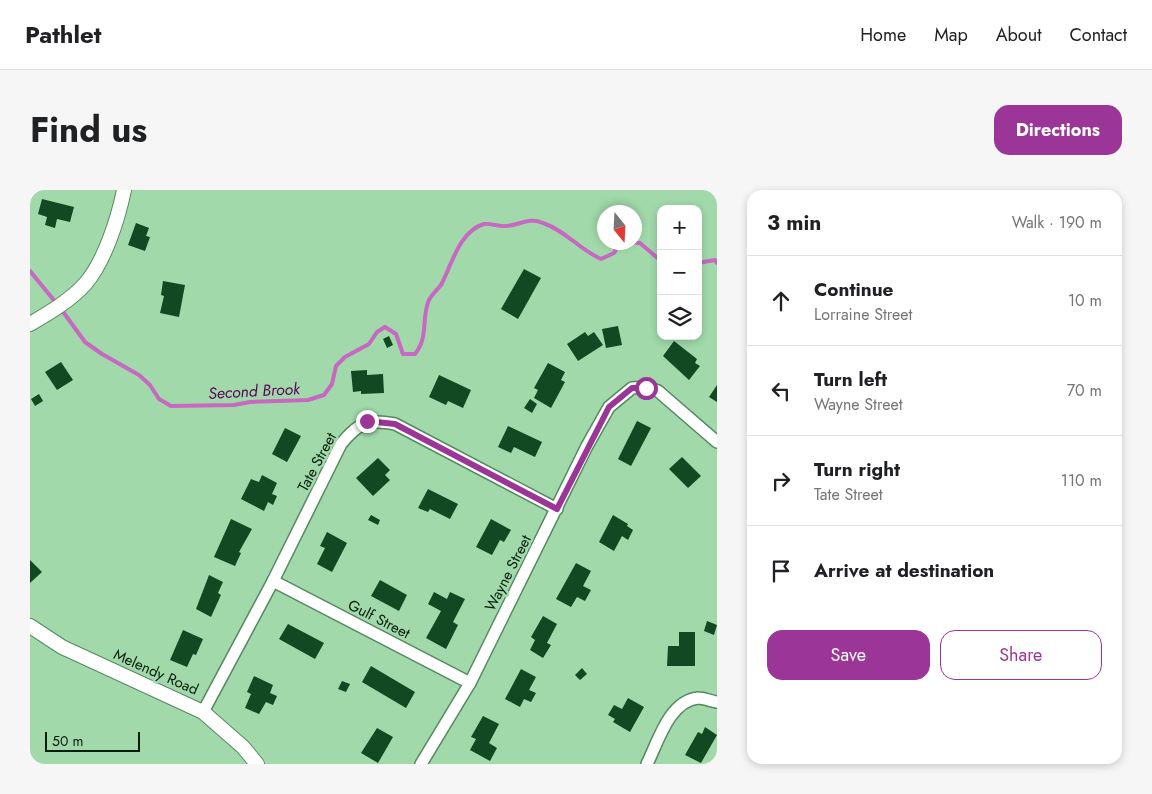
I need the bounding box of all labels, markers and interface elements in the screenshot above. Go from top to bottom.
text: Pathlet [25,17,101,52]
text: Home [860,22,906,48]
text: Map [934,22,968,48]
text: About [996,22,1041,48]
text: Contact [1069,22,1127,48]
text: Find us [30,105,147,155]
button: Directions [994,105,1122,155]
north arrow [597,205,642,250]
map controls [657,205,702,340]
button: + [657,205,702,250]
text: 3 min [767,208,821,238]
text: Walk · 190 m [1012,211,1102,234]
button: − [657,250,702,295]
text: Continue [814,276,893,303]
icon: ahead [767,287,795,315]
text: 10 m [1068,289,1102,312]
button: layers [657,295,702,340]
text: Lorraine Street [814,303,912,326]
text: Turn left [814,366,887,393]
water label: Second Brook [208,377,302,405]
route start [635,377,658,400]
icon: left [767,377,795,405]
text: 70 m [1067,379,1102,402]
text: Wayne Street [814,393,903,416]
route end [356,410,379,433]
street label: Tate Street [292,428,342,496]
text: Turn right [814,456,900,483]
icon: right [767,467,795,495]
text: 110 m [1061,469,1102,492]
text: Tate Street [814,483,883,506]
street label: Wayne Street [479,531,537,615]
icon: arrive [767,557,795,585]
text: Arrive at destination [814,557,994,584]
street label: Gulf Street [344,594,414,644]
button: Save [767,630,930,680]
button: Share [940,630,1102,680]
street label: Melendy Road [110,643,202,701]
scale bar [45,729,140,752]
text: 50 m [52,731,83,751]

